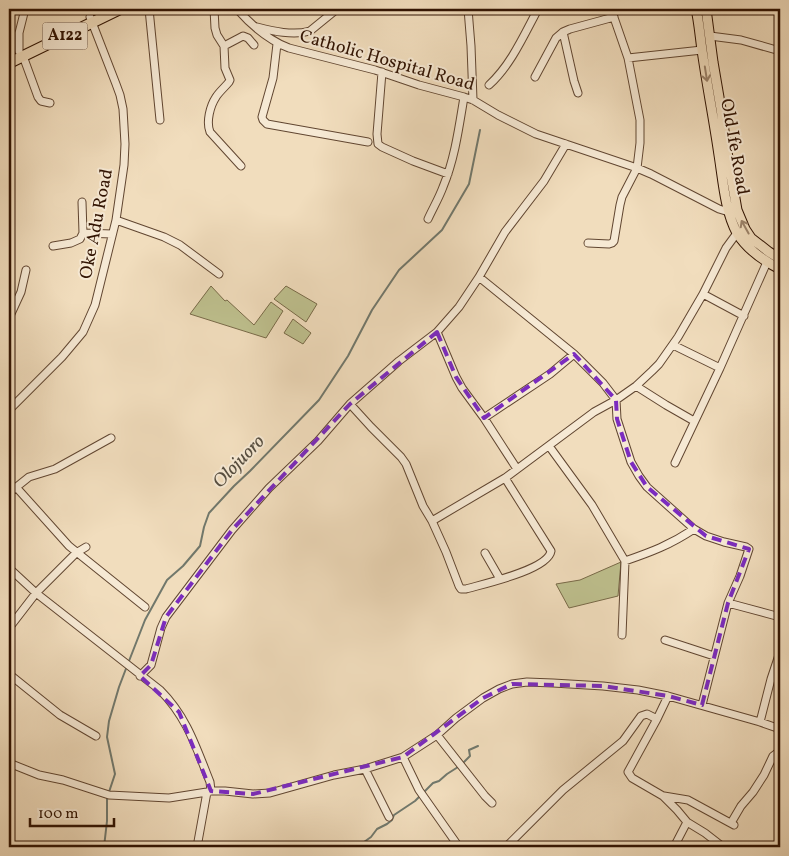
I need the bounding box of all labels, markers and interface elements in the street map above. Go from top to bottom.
road number: A122 [42,22,88,50]
street label: Catholic Hospital Road [297,24,477,98]
one-way arrow [701,66,711,82]
street label: Old Ife Road [713,97,755,197]
street label: Oke Adu Road [74,167,120,281]
one-way arrow [739,220,749,234]
water label: Olojuoro [207,429,271,495]
scale bar [30,796,114,828]
text: 100 m [38,804,78,825]

